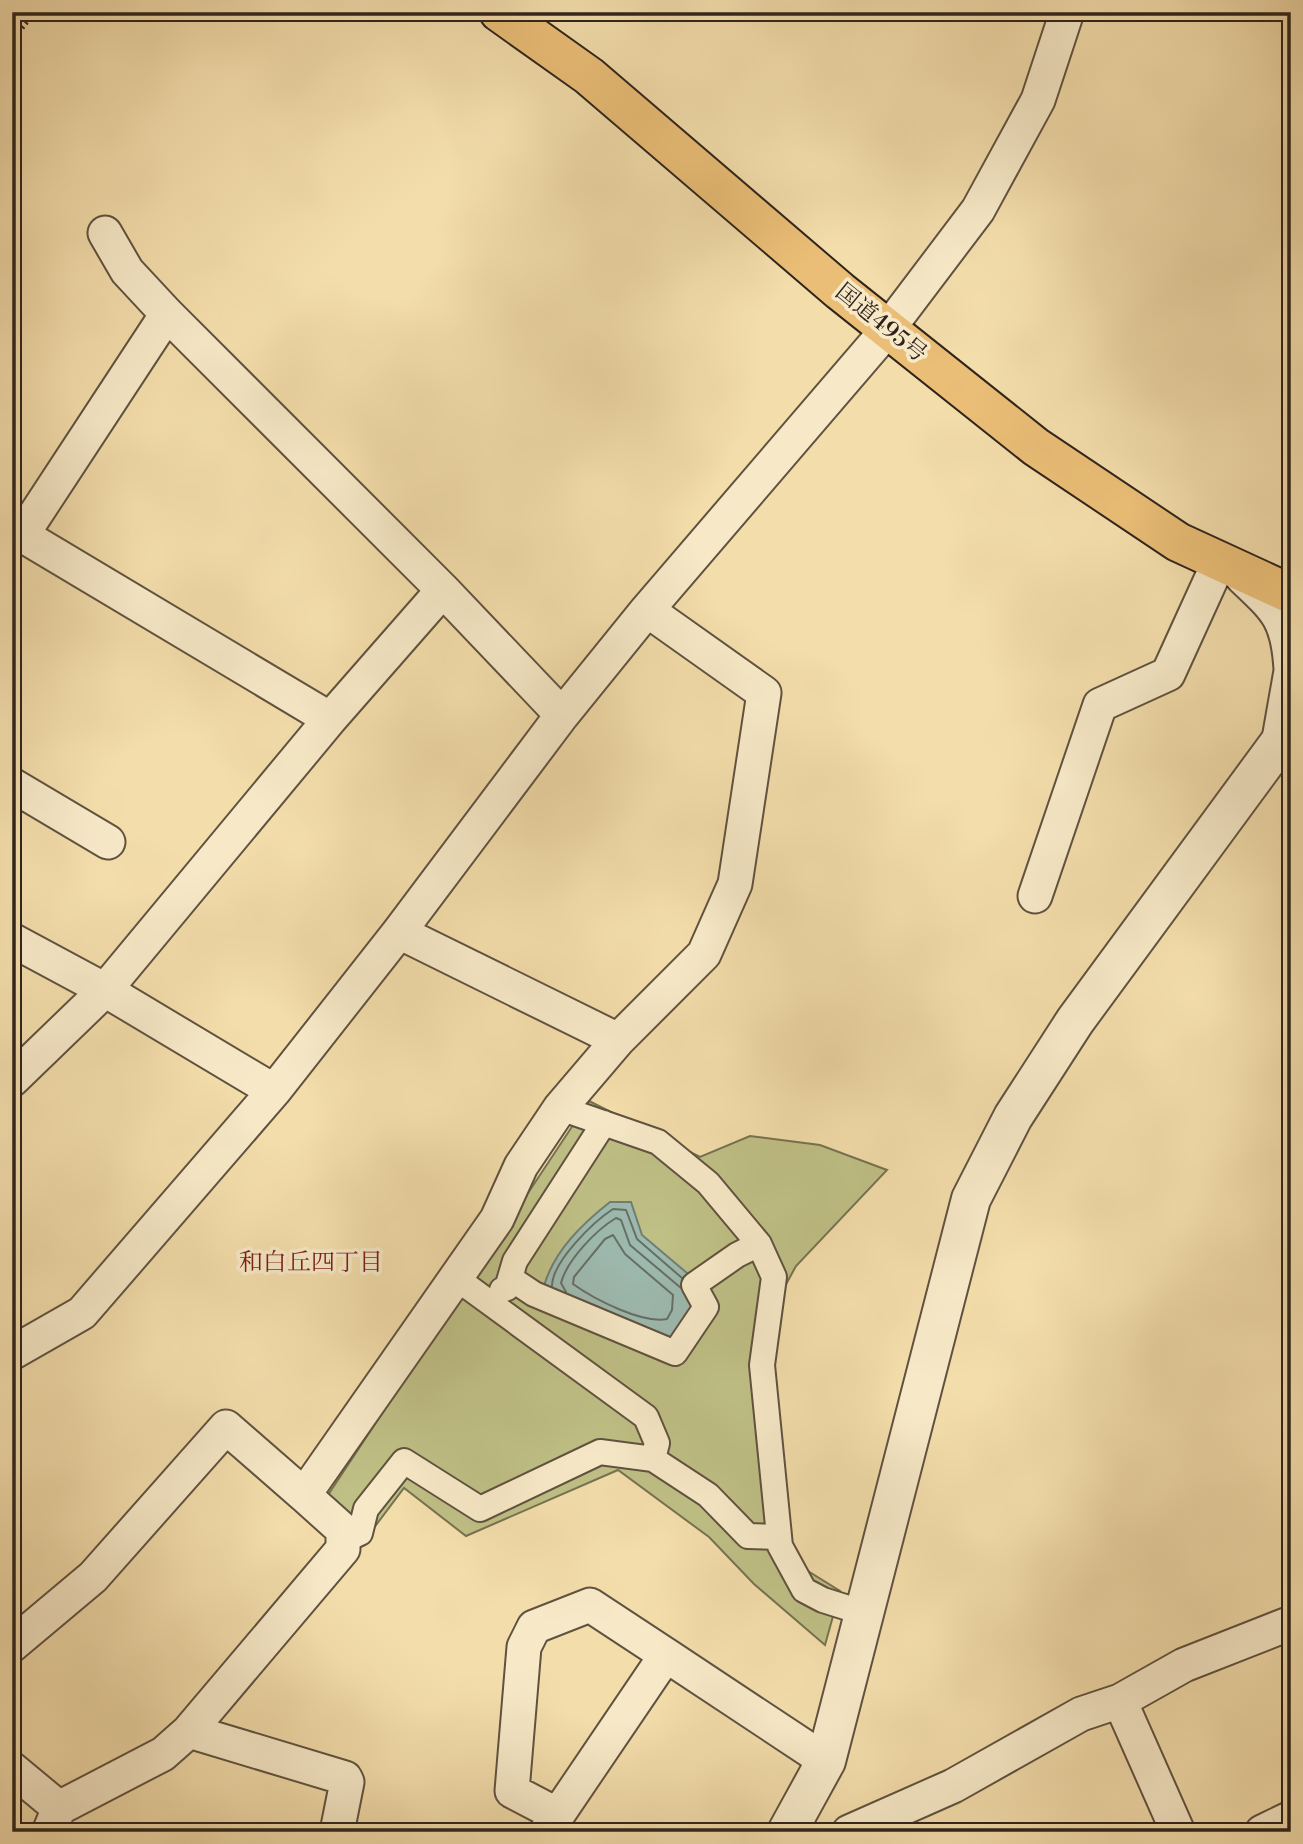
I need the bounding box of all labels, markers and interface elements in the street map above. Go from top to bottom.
street label: 国道495号 [830,278,932,368]
district label: 和白丘四丁目 [239,1248,383,1278]

